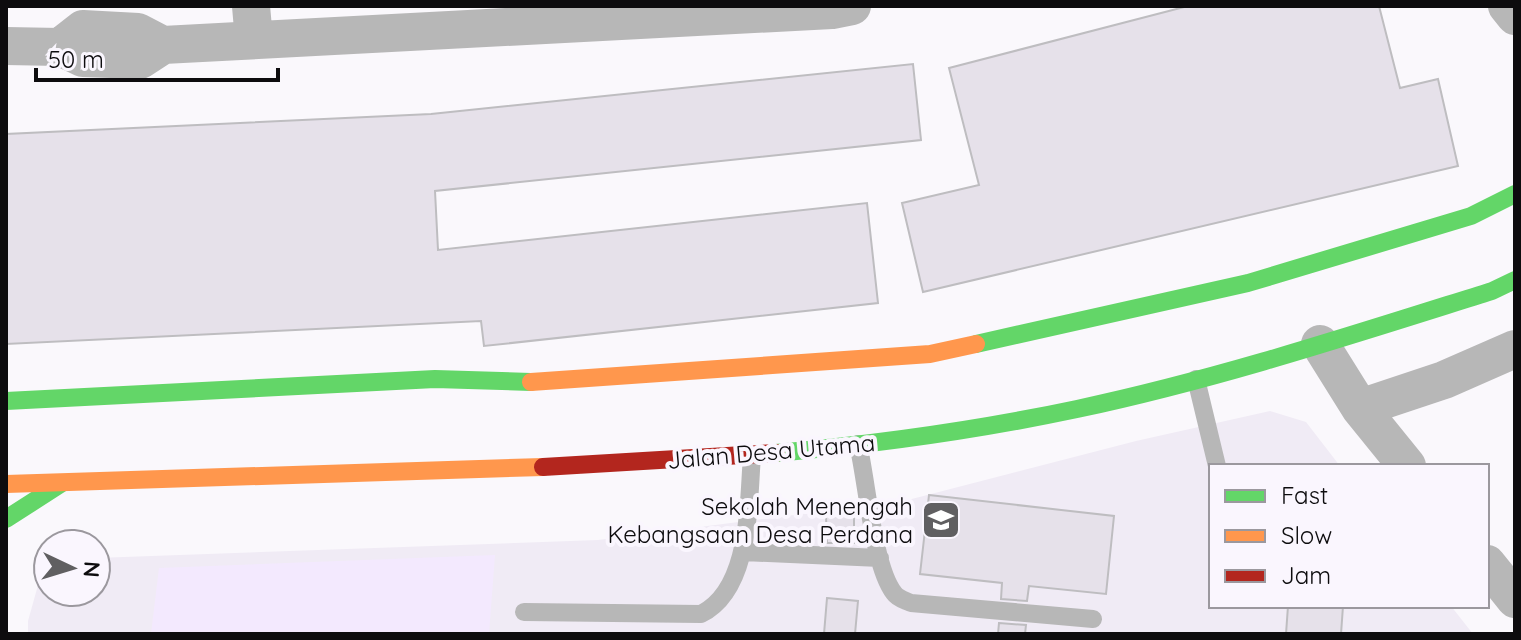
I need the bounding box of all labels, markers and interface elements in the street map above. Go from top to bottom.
scale bar [36,32,278,82]
text: 50 m [48,44,104,74]
street label: Jalan Desa Utama [666,427,876,475]
legend [1209,464,1489,608]
text: Fast [1281,480,1328,510]
place label: Sekolah Menengah Kebangsaan Desa Perdana [607,491,913,549]
school or university icon: Sekolah Menengah Kebangsaan Desa Perdana [920,499,962,541]
text: Slow [1281,520,1332,550]
north arrow [32,528,112,608]
text: N [77,560,106,578]
text: Jam [1281,560,1331,590]

